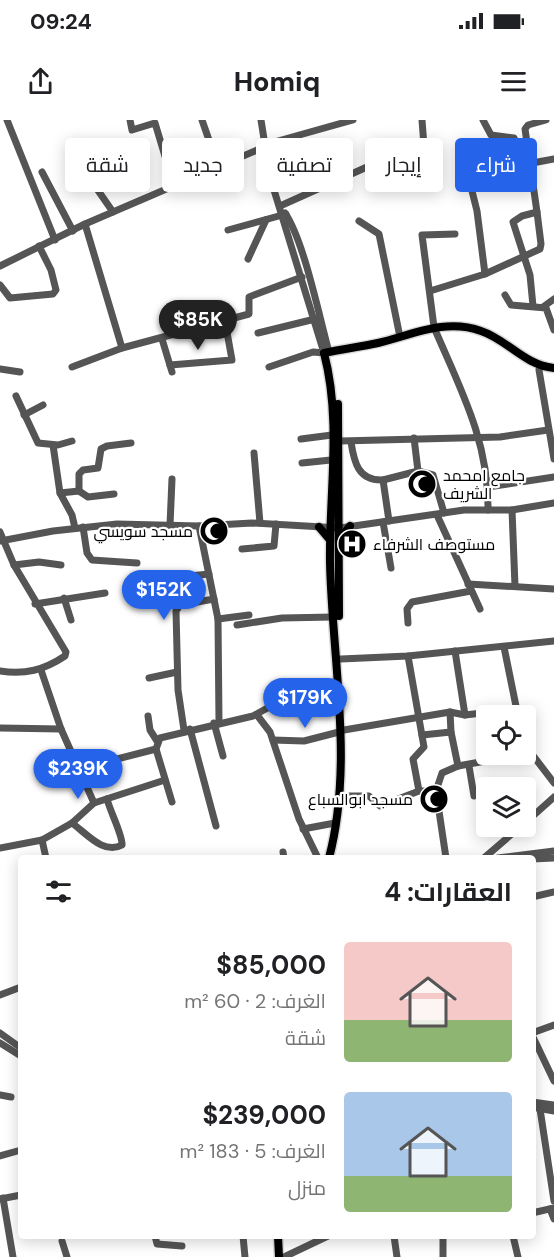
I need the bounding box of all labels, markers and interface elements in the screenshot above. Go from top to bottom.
text: 09:24 [30,7,92,36]
text: Homiq [234,64,320,99]
icon: share [24,65,57,98]
icon: menu [497,65,530,98]
chip: شقة [65,138,150,192]
chip: جديد [162,138,244,192]
chip: تصفية [256,138,353,192]
chip: إيجار [365,138,443,192]
chip: شراء [455,138,537,192]
pin: $85K [162,300,234,351]
text: $85K [173,306,223,332]
place label: جامع امحمد الشريف [443,465,525,504]
mosque icon: جامع امحمد الشريف [406,468,438,500]
mosque icon: مسجد سويسي [198,515,230,547]
place label: مسجد سويسي [93,521,193,544]
hospital icon: مستوصف الشرفاء [336,528,368,560]
place label: مستوصف الشرفاء [373,534,495,555]
pin: $152K [122,570,206,621]
text: $152K [136,576,192,602]
pin: $179K [263,678,347,729]
text: $179K [277,684,333,710]
map controls [476,705,536,837]
button: locate [476,705,536,765]
pin: $239K [36,749,120,800]
text: $239K [48,755,108,781]
button: layers [476,777,536,837]
mosque icon: مسجد ابوالسباع [418,783,450,815]
place label: مسجد ابوالسباع [308,789,413,811]
icon: filters [42,875,75,908]
text: العقارات: 4 [384,875,512,909]
text: $85,000 [216,948,326,982]
icon: home [392,966,464,1038]
text: الغرف: 2 · 60 m² [184,988,326,1014]
text: شقة [285,1025,326,1051]
text: $239,000 [202,1098,326,1132]
icon: home [392,1116,464,1188]
text: الغرف: 5 · 183 m² [180,1138,326,1164]
text: منزل [288,1175,326,1201]

